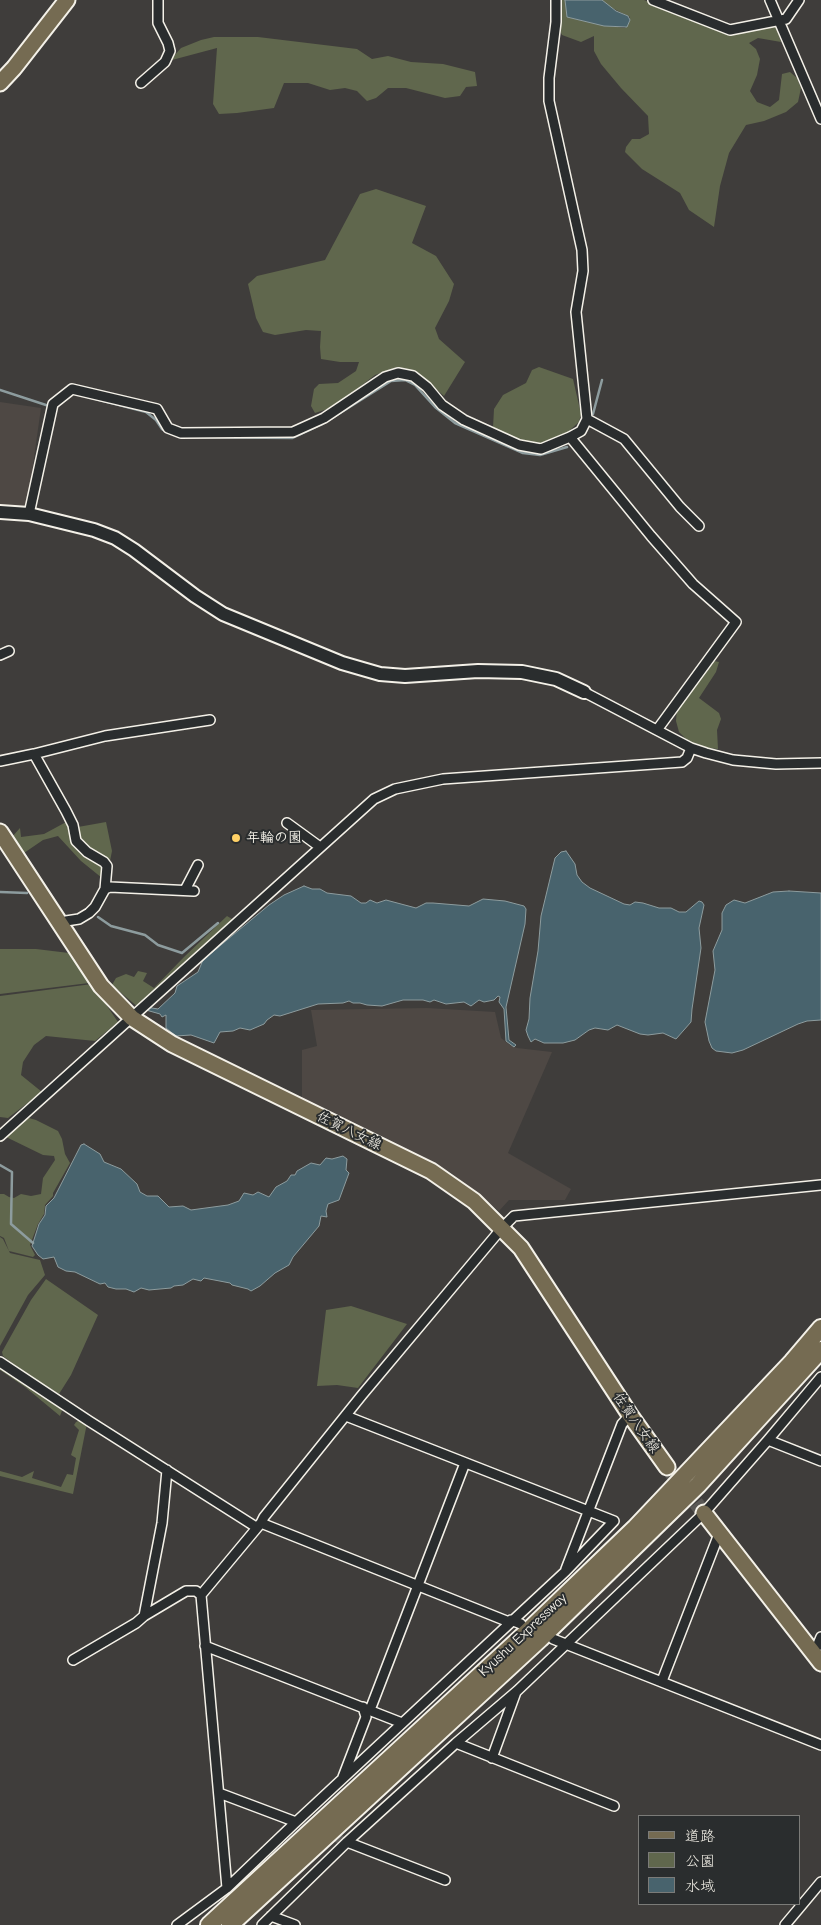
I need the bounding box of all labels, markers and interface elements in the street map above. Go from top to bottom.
place label: 年輪の園 [246,830,302,846]
marker: 年輪の園 [230,832,242,844]
street label: 佐賀八女線 [314,1108,384,1154]
street label: 佐賀八女線 [609,1390,663,1456]
street label: Kyushu Expressway [475,1590,571,1680]
legend [638,1815,801,1905]
text: 道路 [685,1827,715,1845]
text: 公園 [685,1852,715,1870]
text: 水域 [685,1877,715,1895]

